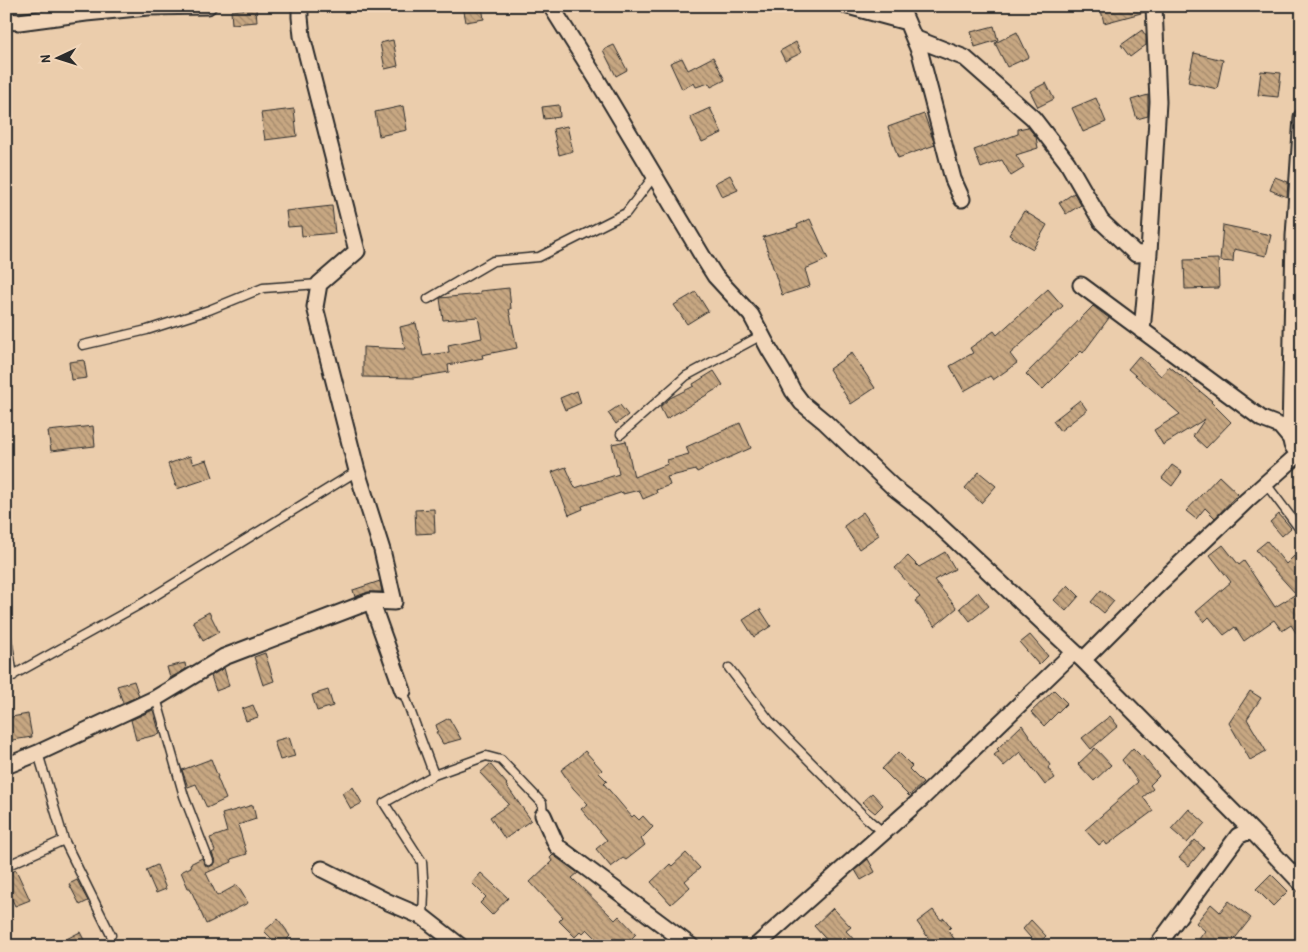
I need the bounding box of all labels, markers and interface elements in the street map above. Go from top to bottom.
north arrow [32,32,82,82]
text: N [35,54,54,63]

